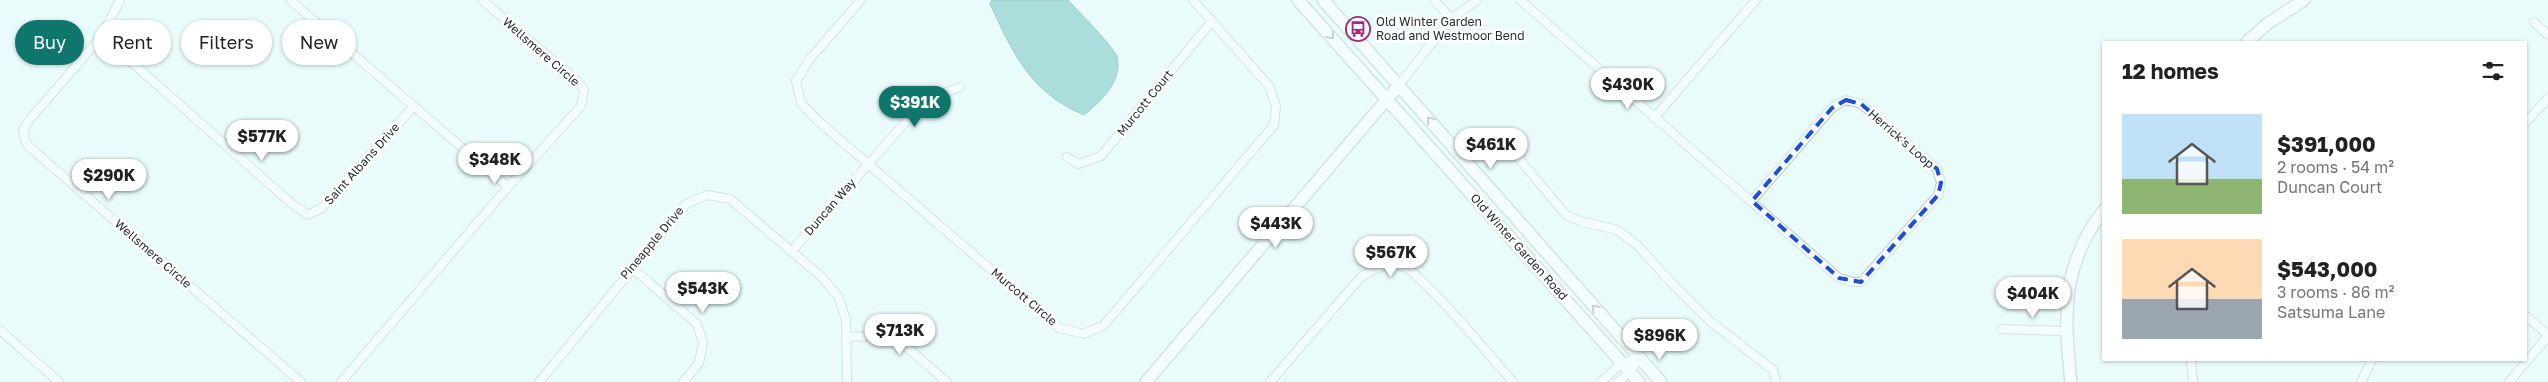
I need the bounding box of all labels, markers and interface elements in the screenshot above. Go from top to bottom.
street label: Wellsmere Circle [500,14,583,89]
place label: Old Winter Garden Road and Westmoor Bend [1376,14,1525,43]
bus stop icon: Old Winter Garden Road and Westmoor Bend [1345,16,1371,42]
chip: Buy [15,20,84,65]
chip: Rent [94,20,171,65]
chip: Filters [181,20,272,65]
chip: New [282,20,356,65]
one-way arrow [1325,31,1334,40]
icon: filters [2479,57,2507,85]
text: 12 homes [2122,58,2219,84]
street label: Murcott Court [1113,66,1176,139]
pin: $430K [1593,68,1663,110]
text: $430K [1602,74,1654,94]
pin: $391K [880,86,950,128]
text: $391K [890,92,940,112]
street label: Herrick's Loop [1865,106,1937,171]
one-way arrow [1427,117,1436,126]
pin: $577K [227,120,297,162]
street label: Saint Albans Drive [321,120,402,208]
text: $577K [237,126,287,146]
pin: $461K [1456,128,1526,170]
text: $391,000 [2277,131,2376,157]
text: $461K [1466,134,1516,154]
icon: home [2162,134,2222,194]
pin: $348K [460,142,530,185]
text: $348K [469,149,521,169]
text: 2 rooms · 54 m² [2277,157,2394,177]
pin: $290K [74,158,144,201]
text: $290K [83,165,135,185]
street label: Duncan Way [801,175,859,238]
text: Duncan Court [2277,177,2382,197]
street label: Old Winter Garden Road [1468,190,1571,303]
street label: Pineapple Drive [617,203,686,282]
pin: $443K [1241,206,1311,249]
text: $443K [1250,213,1302,233]
street label: Wellsmere Circle [112,216,195,291]
pin: $567K [1356,236,1426,278]
text: $567K [1366,242,1416,262]
text: $543,000 [2277,256,2378,282]
icon: home [2162,259,2222,319]
street label: Murcott Circle [988,265,1060,329]
pin: $543K [668,272,738,314]
pin: $404K [1998,276,2068,319]
text: $543K [677,278,729,298]
text: 3 rooms · 86 m² [2277,282,2394,302]
text: $404K [2007,283,2059,303]
text: Satsuma Lane [2277,302,2385,322]
one-way arrow [1592,304,1601,313]
pin: $713K [865,314,935,356]
pin: $896K [1625,318,1695,361]
text: $713K [875,320,925,340]
text: $896K [1634,325,1686,345]

